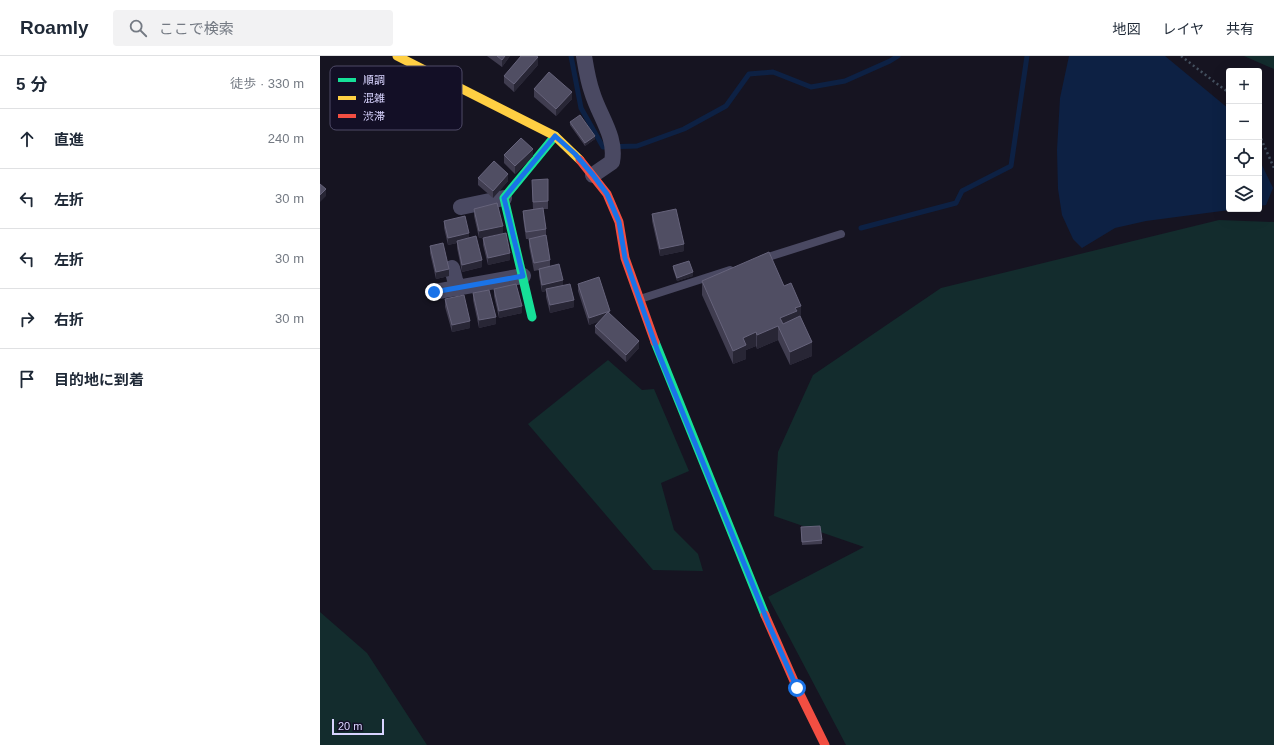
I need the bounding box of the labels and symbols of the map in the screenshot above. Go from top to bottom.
legend [330,66,462,130]
text: 順調 [363,74,385,86]
text: 混雑 [363,92,385,104]
text: 渋滞 [363,110,385,122]
route end [425,283,443,301]
route start [788,679,806,697]
scale bar [332,717,384,736]

